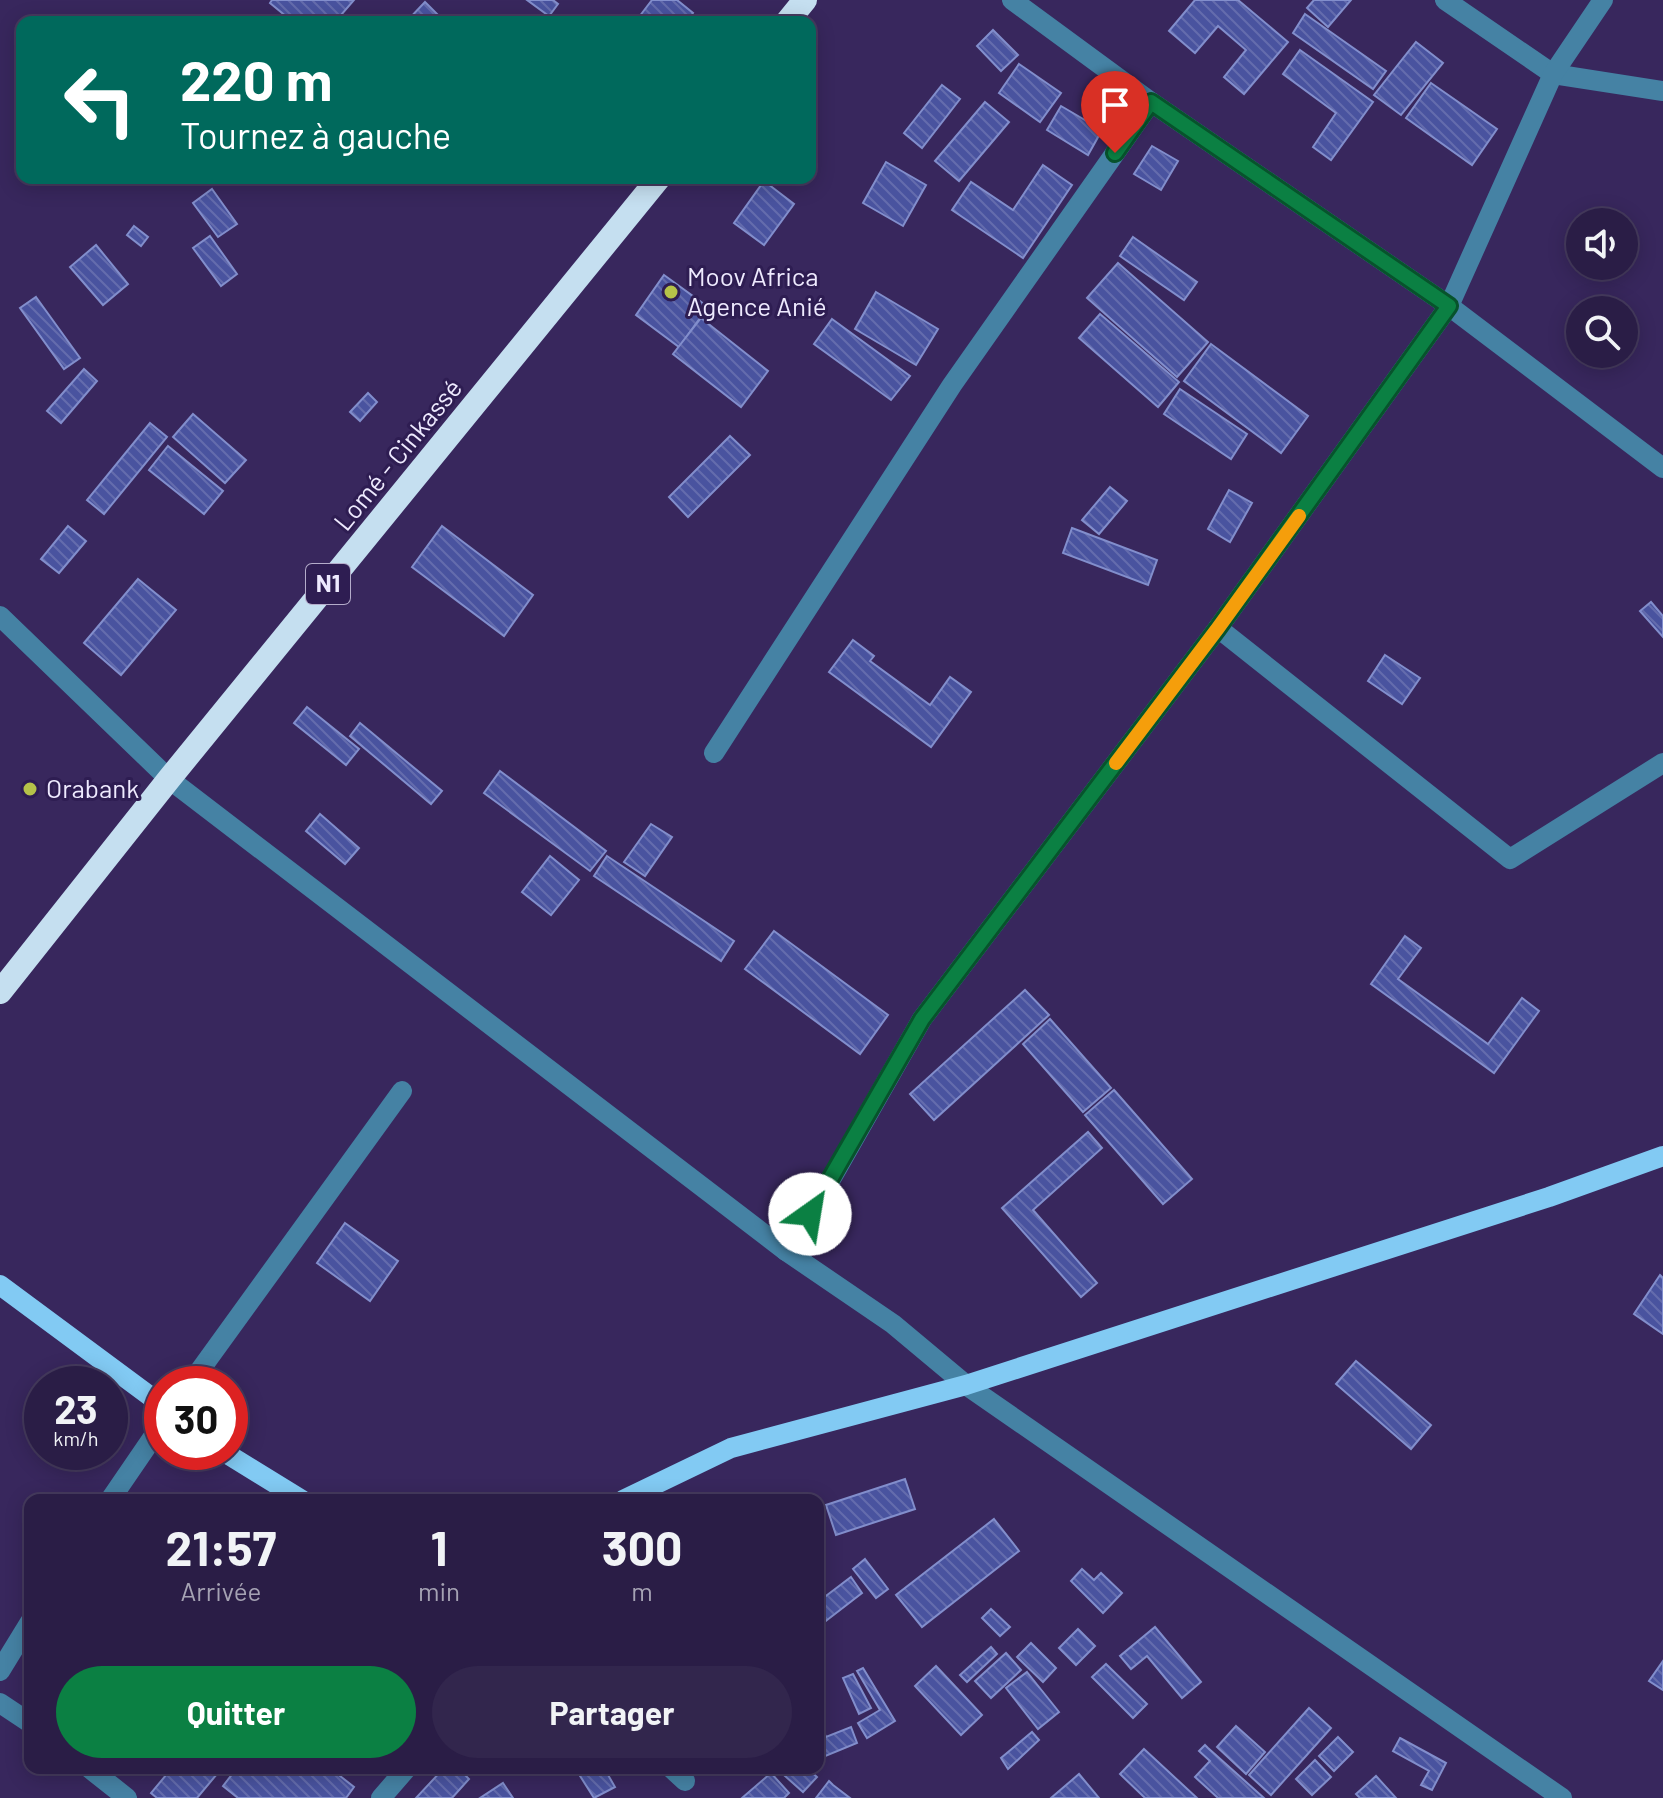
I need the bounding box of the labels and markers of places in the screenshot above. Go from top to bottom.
pin [1081,71,1149,153]
place label: Moov Africa Agence Anié [687,260,827,321]
marker: Moov Africa Agence Anié [662,283,680,301]
place label: Orabank [46,772,139,803]
marker: Orabank [21,780,39,798]

